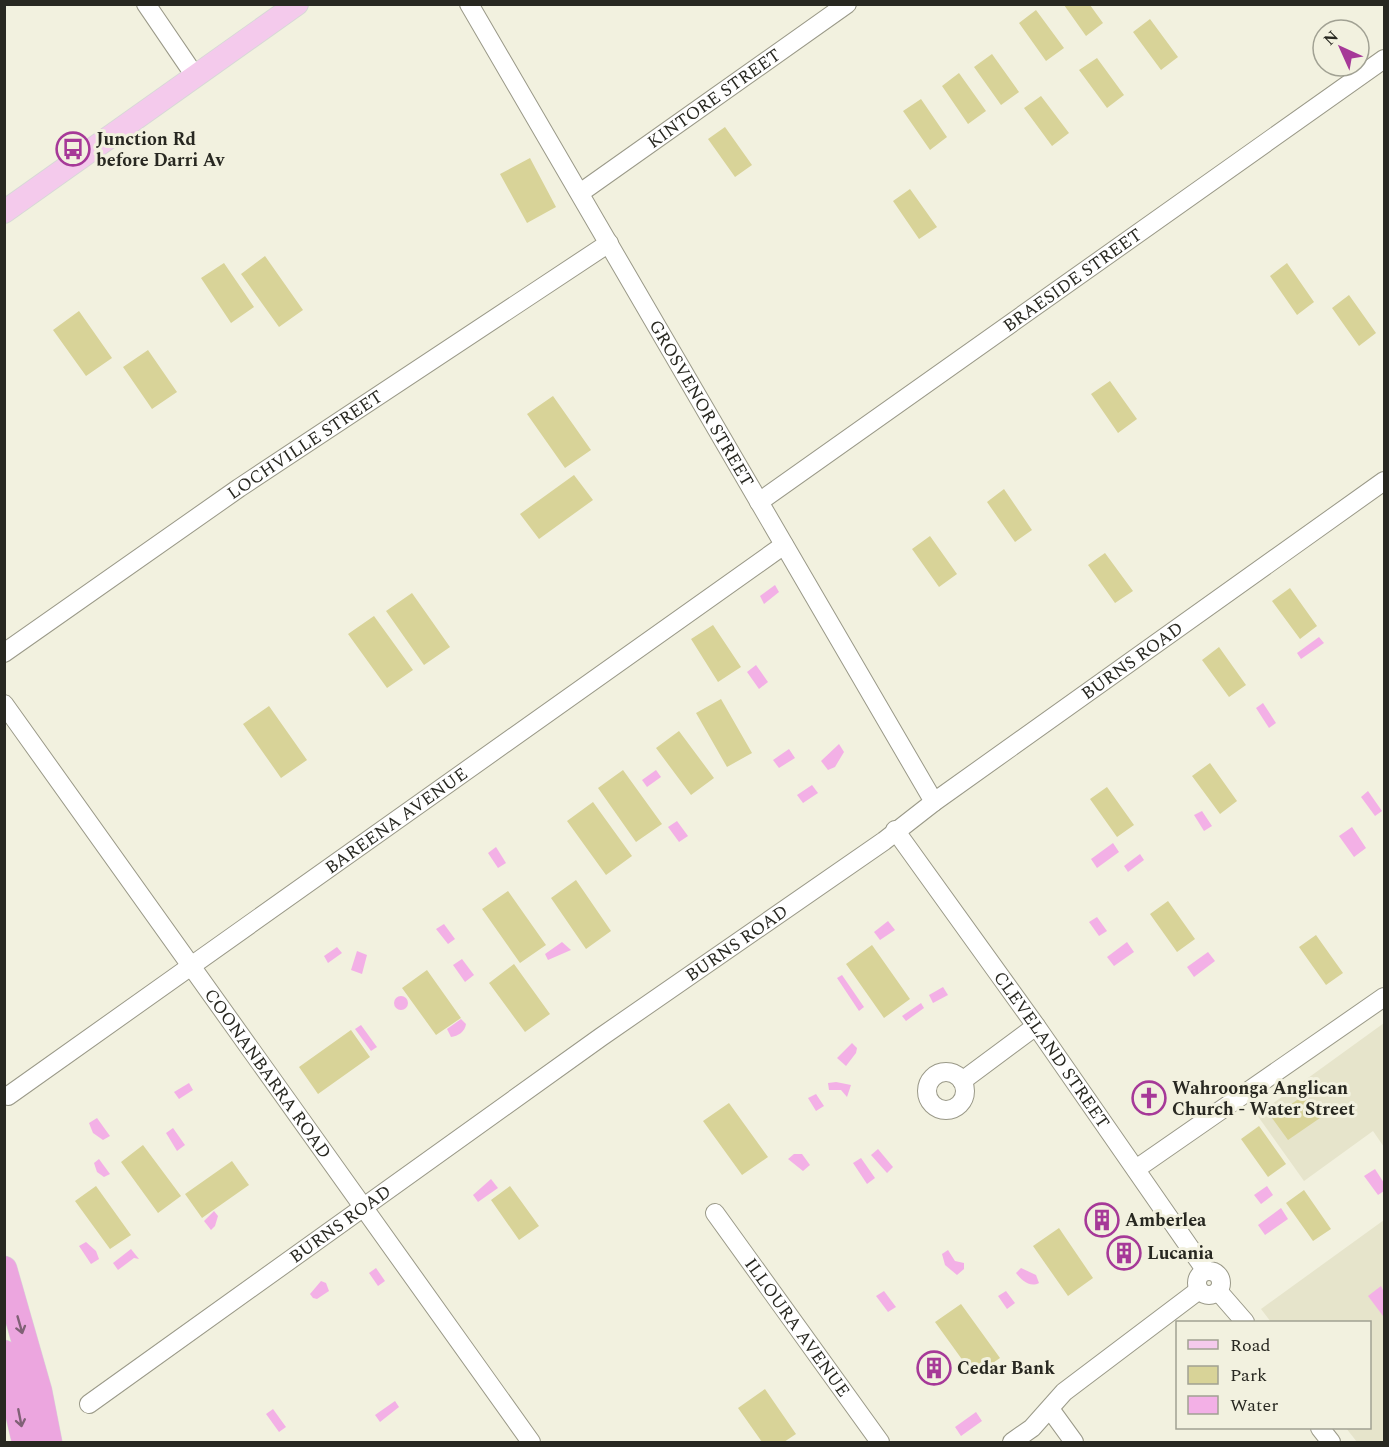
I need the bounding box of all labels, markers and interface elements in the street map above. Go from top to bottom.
north arrow [1311,18,1371,78]
text: N [1318,25,1344,51]
street label: KINTORE STREET [641,41,786,155]
place label: Junction Rd before Darri Av [96,126,226,174]
bus stop icon: Junction Rd before Darri Av [55,131,91,167]
street label: BRAESIDE STREET [997,221,1147,339]
street label: GROSVENOR STREET [642,315,761,492]
street label: LOCHVILLE STREET [221,383,388,506]
street label: BURNS ROAD [1076,615,1189,706]
street label: BAREENA AVENUE [319,760,473,881]
street label: BURNS ROAD [680,898,794,988]
street label: CLEVELAND STREET [987,965,1117,1134]
street label: COONANBARRA ROAD [198,983,338,1164]
place label: Wahroonga Anglican Church - Water Street [1172,1075,1355,1123]
church icon: Wahroonga Anglican Church - Water Street [1131,1080,1167,1116]
street label: BURNS ROAD [284,1178,397,1270]
building icon: Amberlea [1084,1202,1120,1238]
place label: Amberlea [1125,1207,1207,1234]
building icon: Lucania [1106,1235,1142,1271]
place label: Lucania [1147,1240,1214,1267]
street label: ILLOURA AVENUE [738,1252,857,1403]
one-way arrow [15,1315,26,1334]
legend [1176,1321,1371,1429]
text: Road [1230,1332,1271,1359]
building icon: Cedar Bank [916,1350,952,1386]
place label: Cedar Bank [957,1355,1055,1382]
text: Park [1230,1362,1267,1389]
text: Water [1230,1392,1278,1419]
one-way arrow [15,1408,26,1428]

